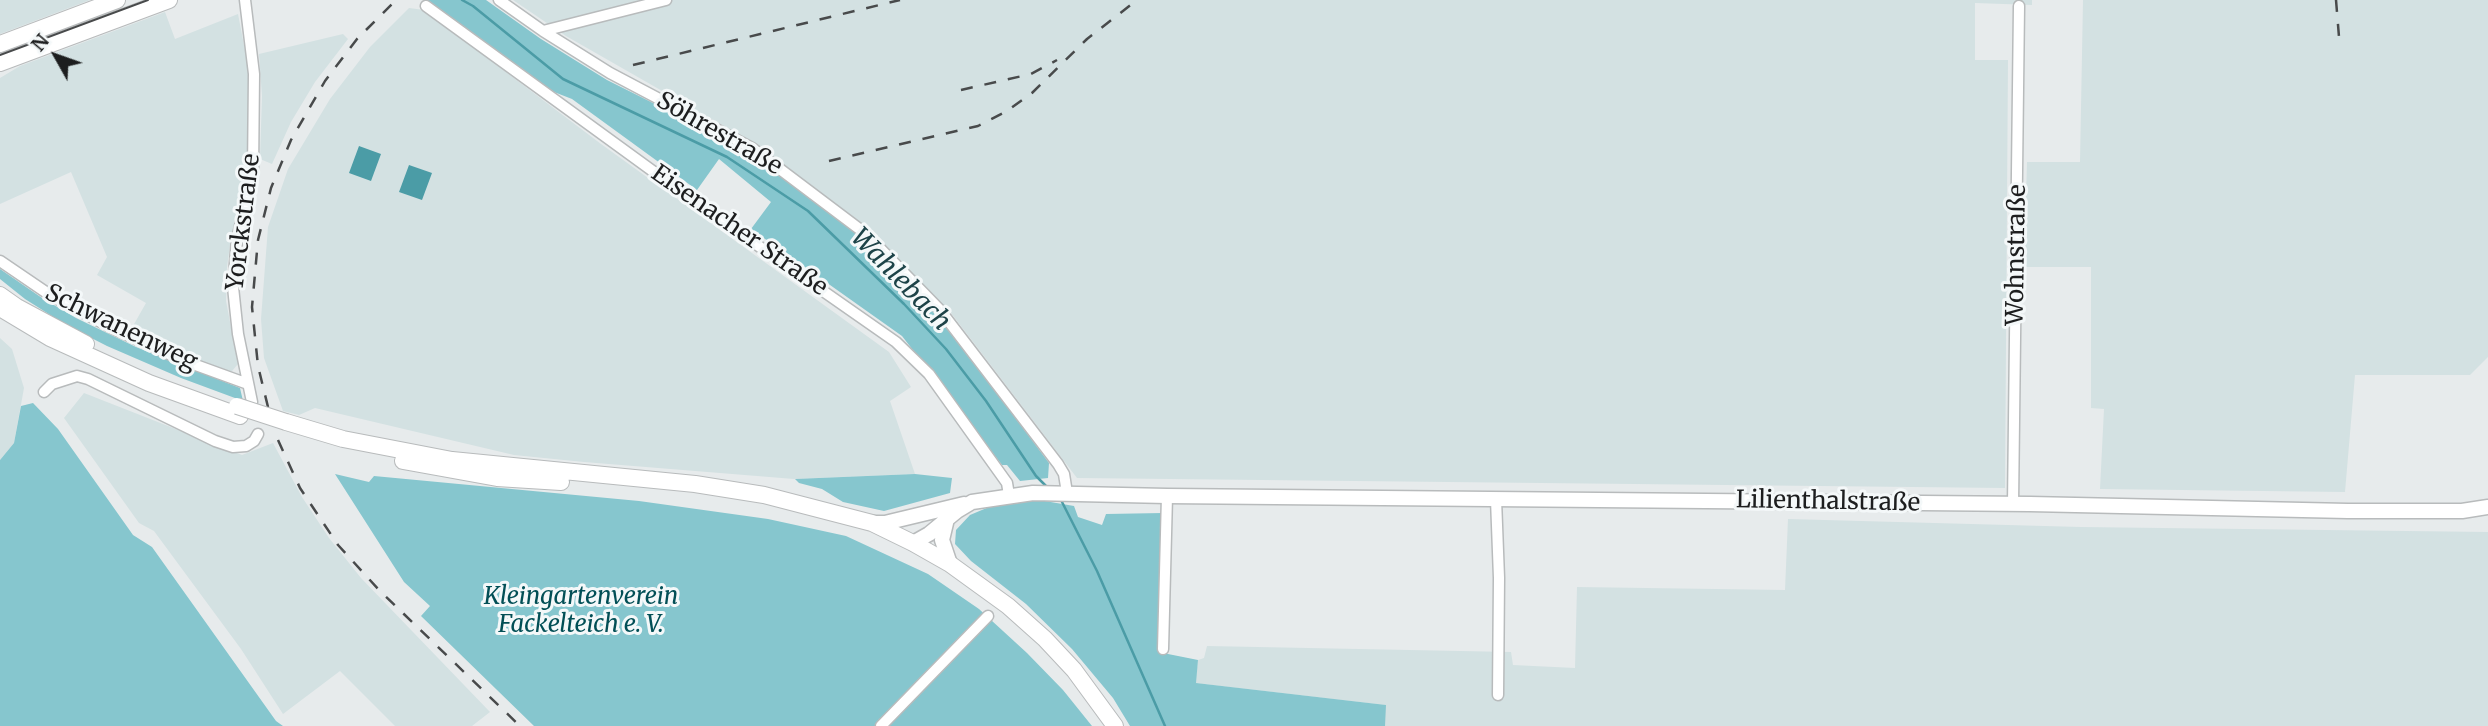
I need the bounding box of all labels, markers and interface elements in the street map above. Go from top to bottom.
north arrow [21,21,91,91]
text: N [26,29,54,56]
street label: Söhrestraße [651,86,787,182]
street label: Yorckstraße [221,152,267,292]
street label: Eisenacher Straße [645,159,833,303]
street label: Wohnstraße [2001,184,2033,326]
water label: Wahlebach [843,222,957,338]
street label: Schwanenweg [40,279,202,377]
street label: Lilienthalstraße [1736,486,1920,518]
park label: Kleingartenverein Fackelteich e. V. [484,583,678,639]

